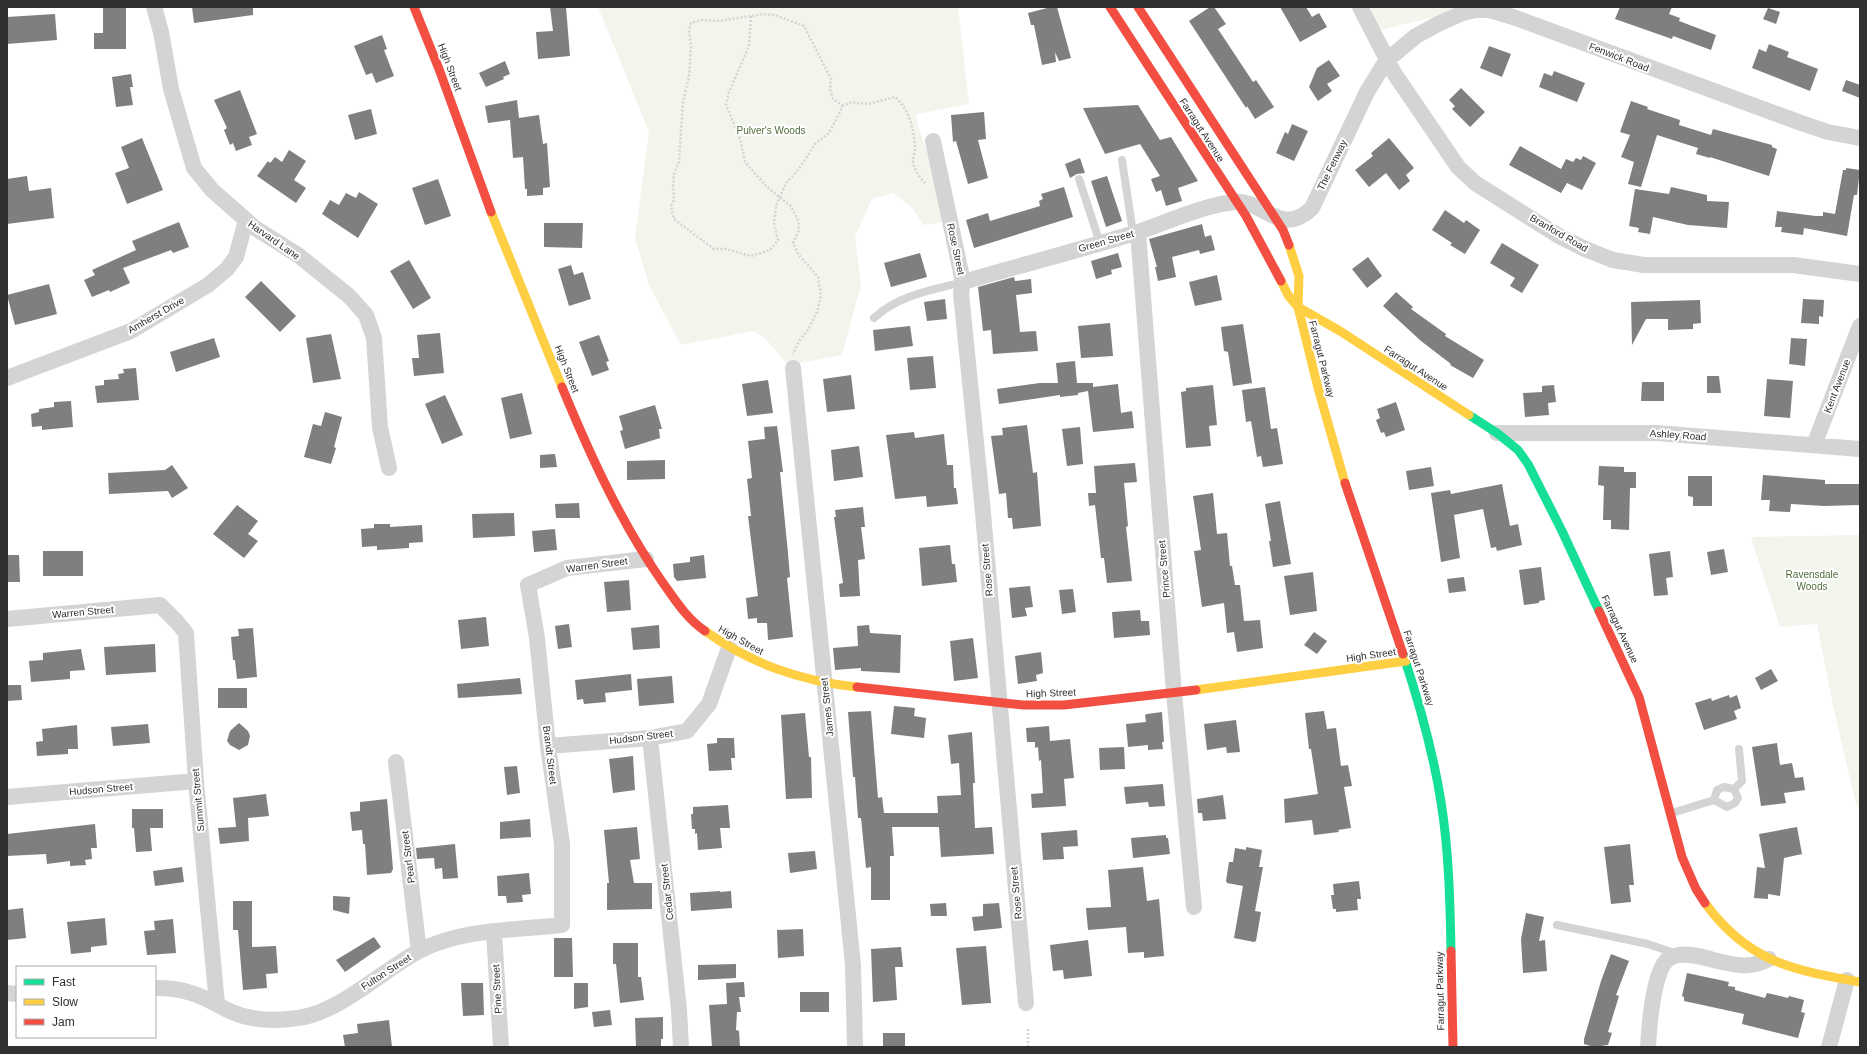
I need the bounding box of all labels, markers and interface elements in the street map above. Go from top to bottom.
street label: Fenwick Road [1587,41,1651,73]
street label: High Street [436,42,464,93]
street label: Farragut Avenue [1177,96,1227,164]
park label: Pulver's Woods [737,125,805,136]
street label: The Fenway [1315,138,1349,192]
street label: Branford Road [1528,212,1590,254]
street label: Harvard Lane [246,218,302,262]
street label: Rose Street [945,222,967,276]
street label: Green Street [1077,228,1135,254]
street label: Amherst Drive [126,294,187,336]
street label: Farragut Parkway [1307,319,1337,399]
street label: Farragut Avenue [1382,343,1450,393]
street label: High Street [553,344,582,394]
street label: Kent Avenue [1822,357,1852,414]
street label: Ashley Road [1649,428,1707,442]
street label: Prince Street [1156,540,1172,598]
street label: Rose Street [979,543,995,597]
street label: Warren Street [566,555,629,575]
park label: Ravensdale Woods [1786,569,1839,592]
street label: Farragut Avenue [1599,593,1641,665]
street label: Warren Street [52,604,115,620]
street label: High Street [716,623,766,657]
street label: Farragut Parkway [1402,629,1436,707]
street label: High Street [1345,646,1397,664]
street label: James Street [818,677,836,737]
street label: High Street [1026,687,1076,699]
street label: Brandt Street [541,725,559,785]
street label: Hudson Street [609,728,674,746]
street label: Summit Street [190,768,206,832]
street label: Hudson Street [69,781,134,797]
street label: Pearl Street [399,830,417,884]
street label: Cedar Street [659,863,675,921]
street label: Rose Street [1008,866,1024,920]
street label: Farragut Parkway [1434,951,1446,1031]
street label: Fulton Street [359,952,413,992]
street label: Pine Street [490,964,504,1014]
legend [16,966,156,1038]
text: Fast [52,975,76,989]
text: Slow [52,995,78,1009]
text: Jam [52,1015,75,1029]

